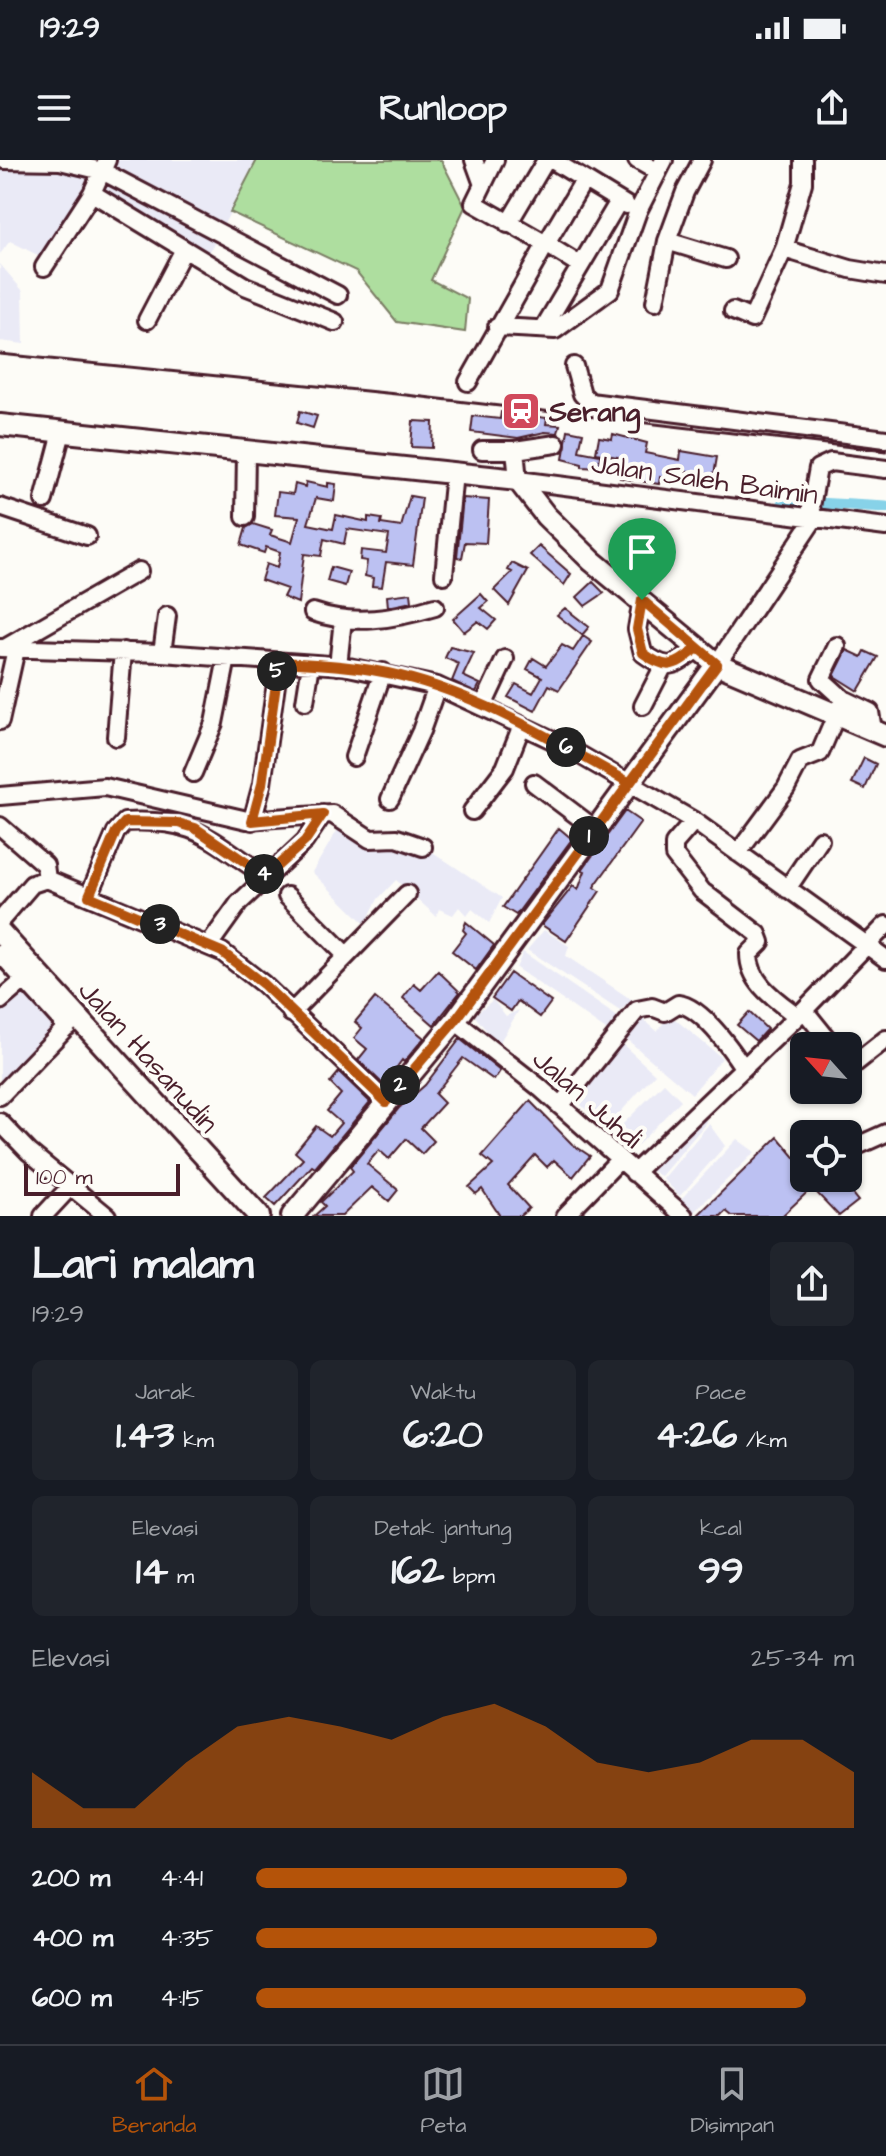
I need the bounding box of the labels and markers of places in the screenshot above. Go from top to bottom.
station icon: Serang [500,390,542,432]
place label: Serang [548,393,641,434]
pin [608,518,676,600]
pin: 5 [257,651,297,691]
pin: 6 [546,727,586,767]
pin: 1 [569,816,609,856]
pin: 4 [244,854,284,894]
pin: 3 [140,904,180,944]
pin: 2 [380,1065,420,1105]

